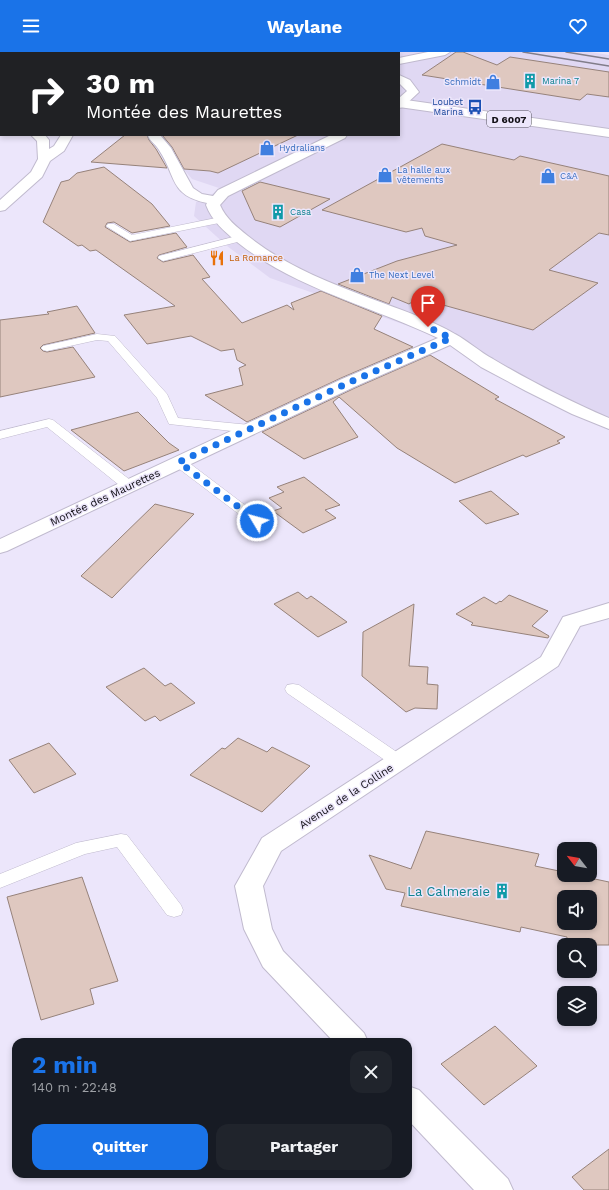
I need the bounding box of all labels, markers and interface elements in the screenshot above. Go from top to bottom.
icon: menu [20,15,42,37]
icon: heart [567,15,589,37]
text: Waylane [267,16,342,37]
text: 30 m [86,67,155,100]
icon: right [20,68,72,120]
building icon: Marina 7 [521,72,539,90]
shop icon: Schmidt [484,73,502,91]
place label: Marina 7 [542,76,579,86]
place label: Schmidt [444,77,481,87]
place label: Loubet Marina [432,97,463,117]
bus stop icon: Loubet Marina [466,98,484,116]
text: Montée des Maurettes [86,101,282,122]
road number: D 6007 [487,111,531,127]
shop icon: Hydralians [258,139,276,157]
place label: Hydralians [279,143,325,153]
place label: La halle aux vêtements [397,165,450,185]
shop icon: La halle aux vêtements [376,166,394,184]
shop icon: C&A [539,167,557,185]
place label: C&A [560,171,578,181]
building icon: Casa [269,203,287,221]
place label: Casa [290,207,311,217]
restaurant icon: La Romance [208,249,226,267]
place label: La Romance [229,253,283,263]
shop icon: The Next Level [348,266,366,284]
place label: The Next Level [369,270,434,280]
pin [411,286,445,327]
icon: arrive [417,292,439,314]
street label: Montée des Maurettes [48,466,163,529]
position arrow [236,500,278,542]
street label: Avenue de la Colline [297,761,396,832]
north arrow [557,842,597,882]
map controls [557,842,597,1026]
building icon: La Calmeraie [493,882,511,900]
place label: La Calmeraie [407,884,490,899]
button: sound [557,890,597,930]
button: search [557,938,597,978]
button: layers [557,986,597,1026]
text: 2 min [32,1051,98,1079]
button: close [350,1051,392,1093]
text: 140 m · 22:48 [32,1080,117,1095]
button: Quitter [32,1124,208,1170]
button: Partager [216,1124,392,1170]

